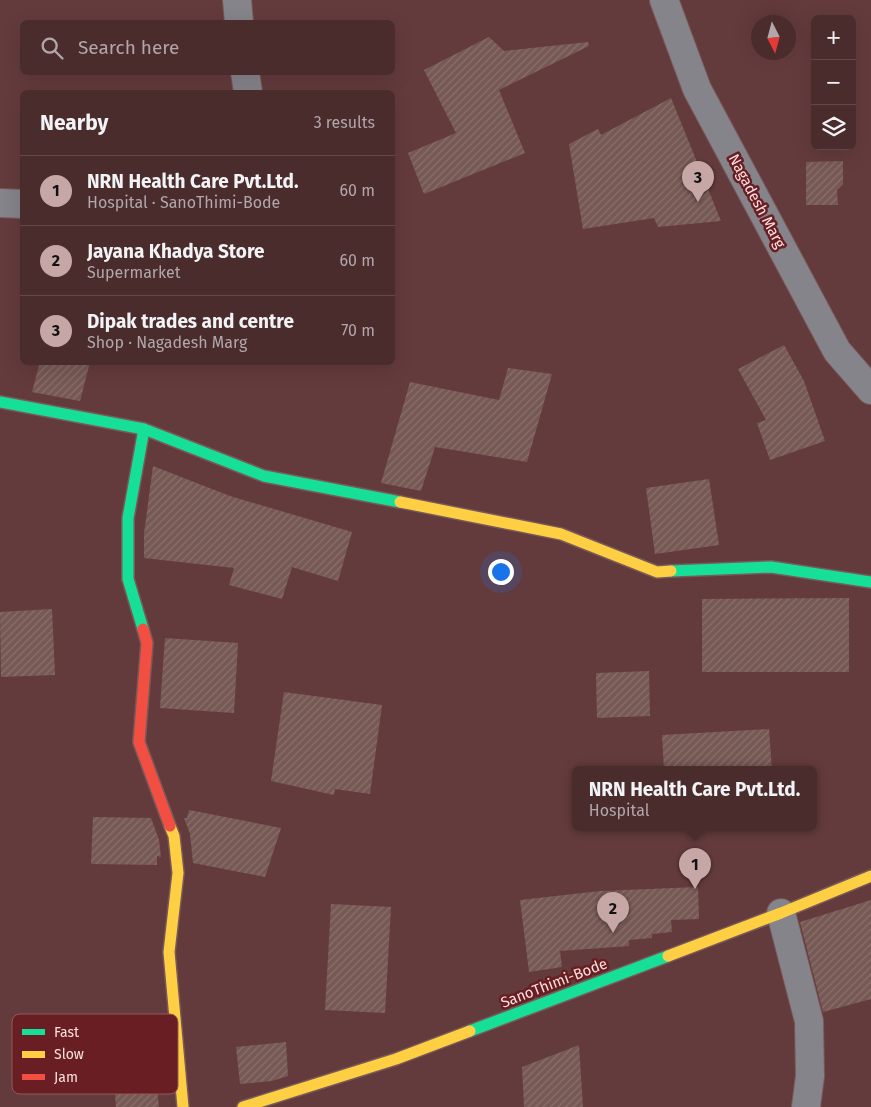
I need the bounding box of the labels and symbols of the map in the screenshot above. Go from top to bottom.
north arrow [751,15,796,60]
street label: Nagadesh Marg [725,151,789,251]
pin: 3 [682,161,714,202]
your location [488,559,514,585]
pin: 1 [679,848,711,889]
pin: 2 [597,892,629,933]
street label: SanoThimi-Bode [498,954,610,1012]
legend [12,1014,178,1094]
text: Fast [54,1024,80,1041]
text: Slow [54,1046,84,1063]
text: Jam [54,1069,78,1086]

